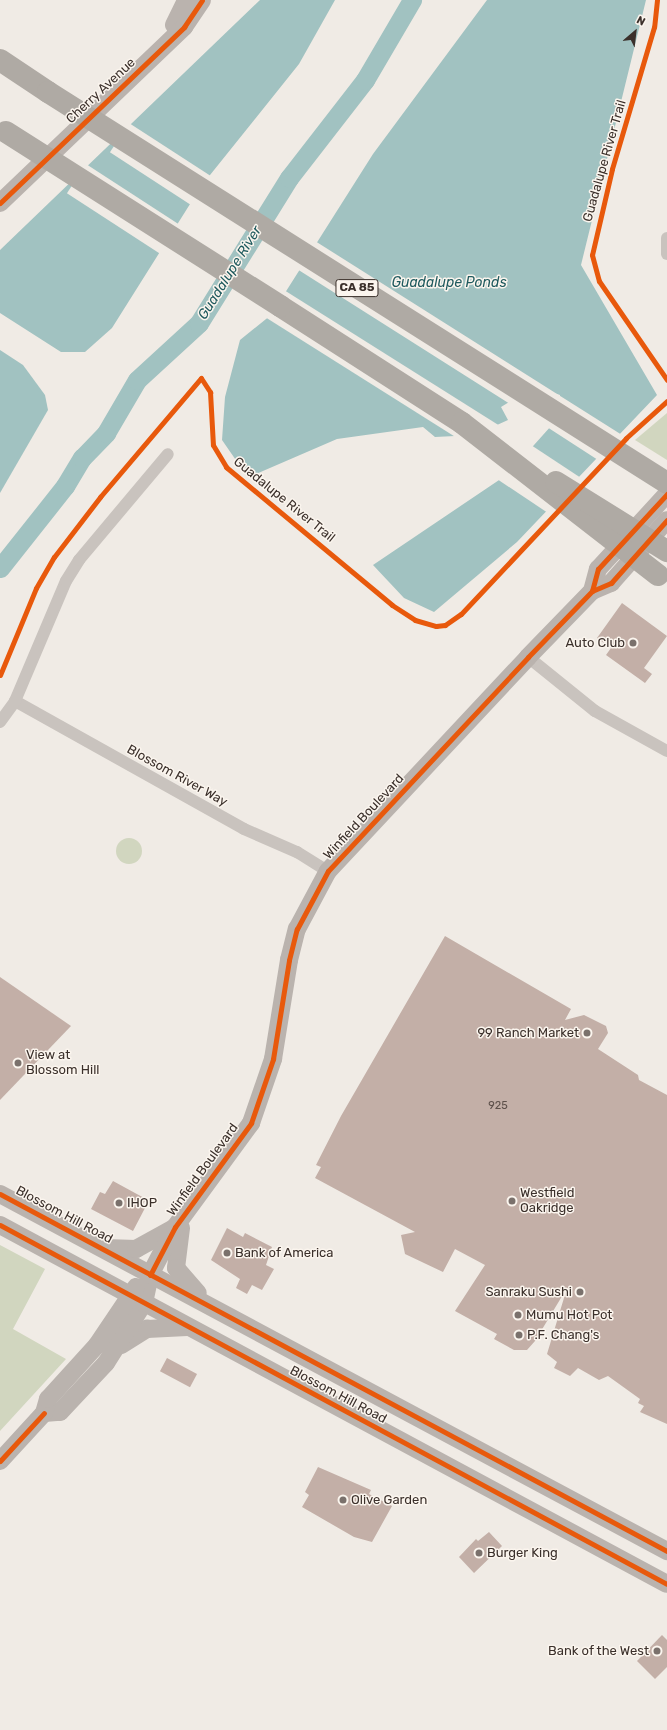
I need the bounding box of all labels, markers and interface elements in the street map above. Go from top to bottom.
north arrow [615,12,655,52]
text: N [634,13,647,29]
street label: Cherry Avenue [63,55,139,127]
street label: Guadalupe River Trail [580,98,630,224]
water label: Guadalupe River [194,223,266,323]
water label: Guadalupe Ponds [391,275,507,291]
road number: CA 85 [335,278,379,298]
street label: Guadalupe River Trail [230,454,338,546]
place label: Auto Club [565,635,625,651]
marker: Auto Club [628,638,638,648]
street label: Blossom River Way [124,742,230,810]
street label: Winfield Boulevard [321,771,407,863]
place label: 99 Ranch Market [477,1025,579,1041]
marker: 99 Ranch Market [582,1028,592,1038]
place label: View at Blossom Hill [26,1048,100,1079]
marker: View at Blossom Hill [13,1058,23,1068]
house number: 925 [488,1099,508,1113]
street label: Winfield Boulevard [164,1121,242,1219]
street label: Blossom Hill Road [13,1183,115,1247]
place label: Westfield Oakridge [520,1186,574,1217]
place label: IHOP [127,1195,157,1211]
marker: Westfield Oakridge [507,1196,517,1206]
marker: IHOP [114,1198,124,1208]
place label: Bank of America [235,1245,334,1261]
marker: Bank of America [222,1248,232,1258]
place label: Sanraku Sushi [486,1284,572,1300]
marker: Sanraku Sushi [575,1287,585,1297]
place label: Mumu Hot Pot [526,1307,612,1323]
marker: Mumu Hot Pot [513,1310,523,1320]
place label: P.F. Chang's [527,1327,599,1343]
marker: P.F. Chang's [514,1330,524,1340]
street label: Blossom Hill Road [287,1363,389,1427]
place label: Olive Garden [351,1492,427,1508]
marker: Olive Garden [338,1495,348,1505]
place label: Burger King [487,1545,558,1561]
marker: Burger King [474,1548,484,1558]
place label: Bank of the West [547,1643,649,1659]
marker: Bank of the West [652,1646,662,1656]

